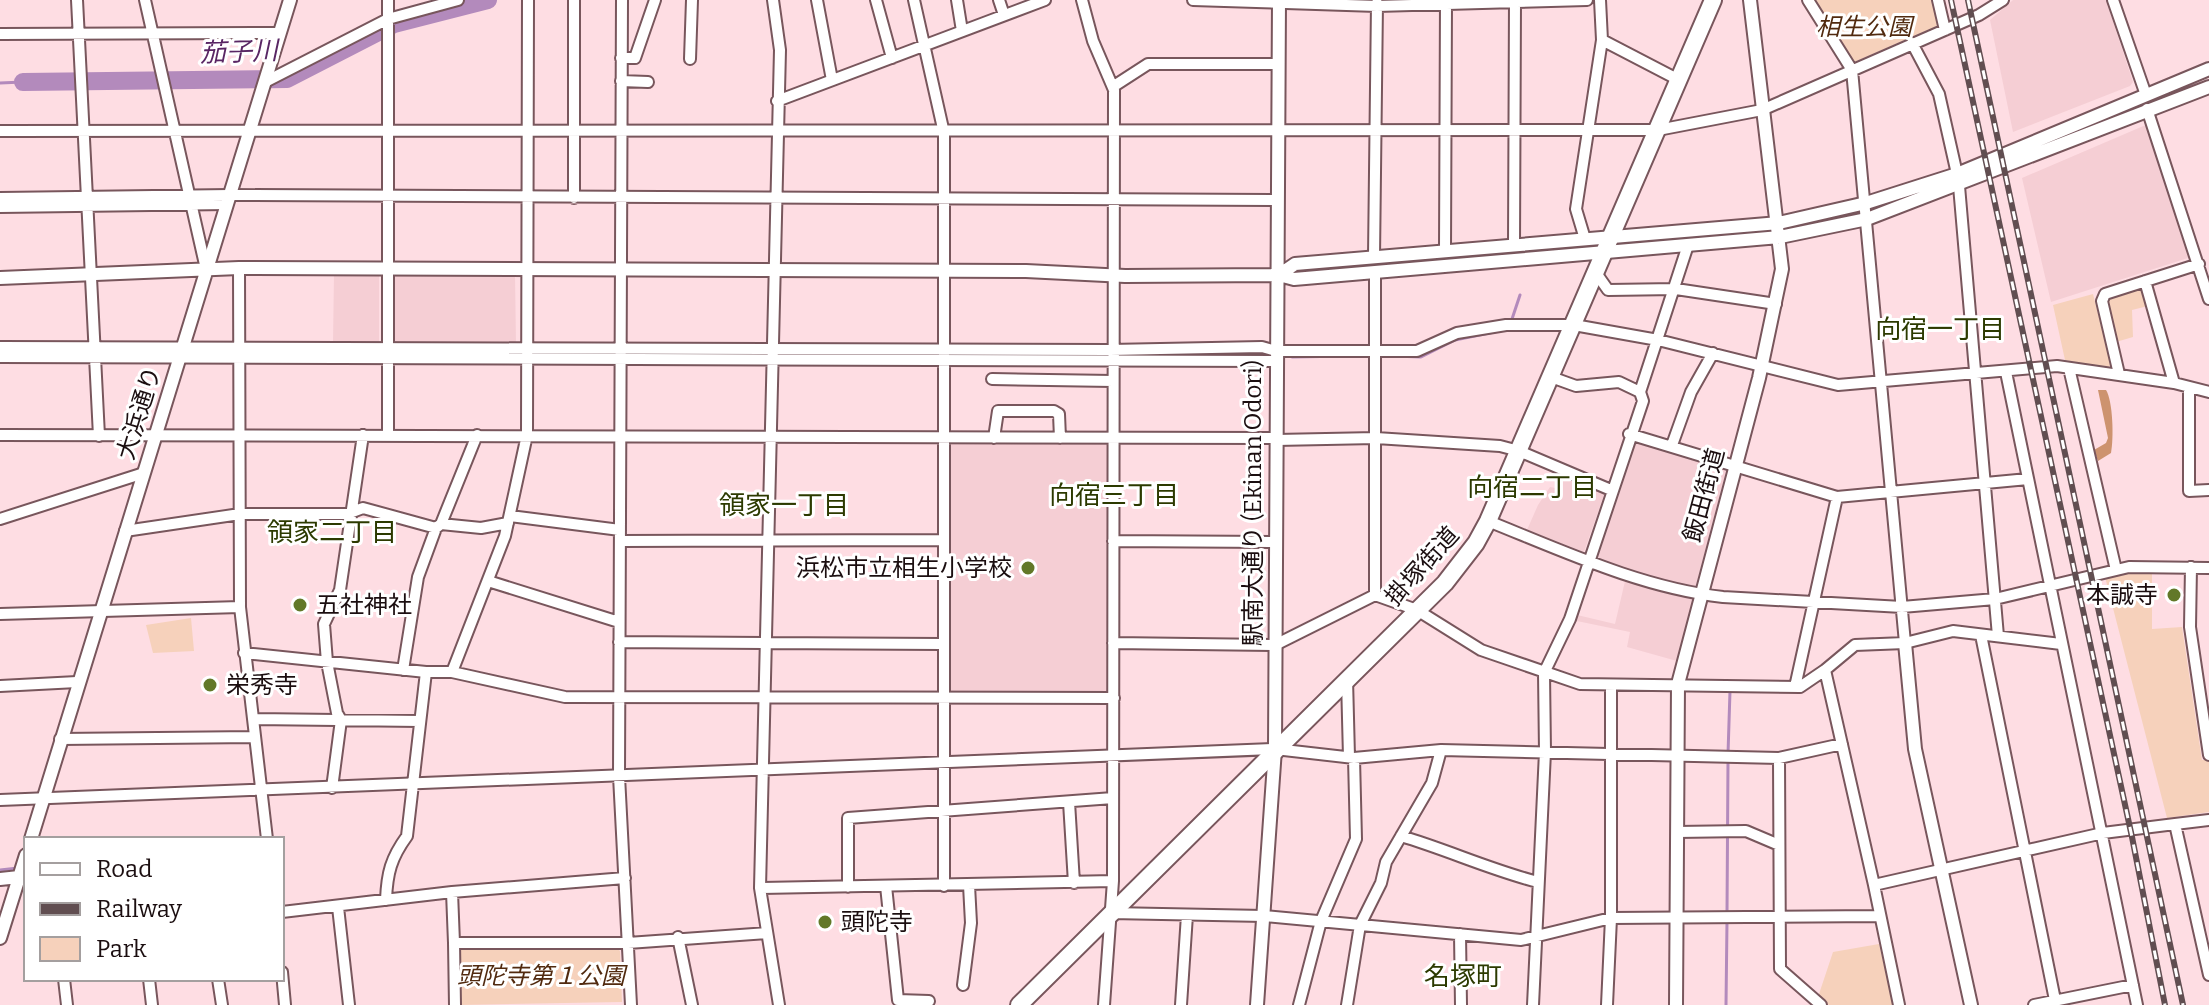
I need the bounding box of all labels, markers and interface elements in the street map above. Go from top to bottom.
park label: 相生公園 [1816,13,1915,41]
water label: 茄子川 [199,35,282,69]
district label: 向宿一丁目 [1875,314,2005,345]
street label: 駅南大通り (Ekinan Odori) [1239,360,1267,646]
street label: 大浜通り [112,363,166,463]
street label: 飯田街道 [1678,445,1730,545]
district label: 向宿二丁目 [1467,472,1597,503]
district label: 向宿三丁目 [1049,480,1179,511]
district label: 領家一丁目 [719,490,849,521]
district label: 領家二丁目 [267,517,397,548]
street label: 掛塚街道 [1379,521,1465,611]
place label: 浜松市立相生小学校 [796,554,1012,582]
marker: 浜松市立相生小学校 [1019,559,1037,577]
place label: 本誠寺 [2086,581,2158,609]
marker: 本誠寺 [2165,586,2183,604]
place label: 五社神社 [316,591,412,619]
marker: 五社神社 [291,596,309,614]
place label: 栄秀寺 [226,671,298,699]
marker: 栄秀寺 [201,676,219,694]
legend [24,837,284,981]
text: Road [96,855,152,883]
text: Railway [96,895,182,923]
place label: 頭陀寺 [841,908,913,936]
marker: 頭陀寺 [816,913,834,931]
text: Park [96,935,147,963]
district label: 名塚町 [1424,961,1502,992]
park label: 頭陀寺第１公園 [457,962,628,990]

